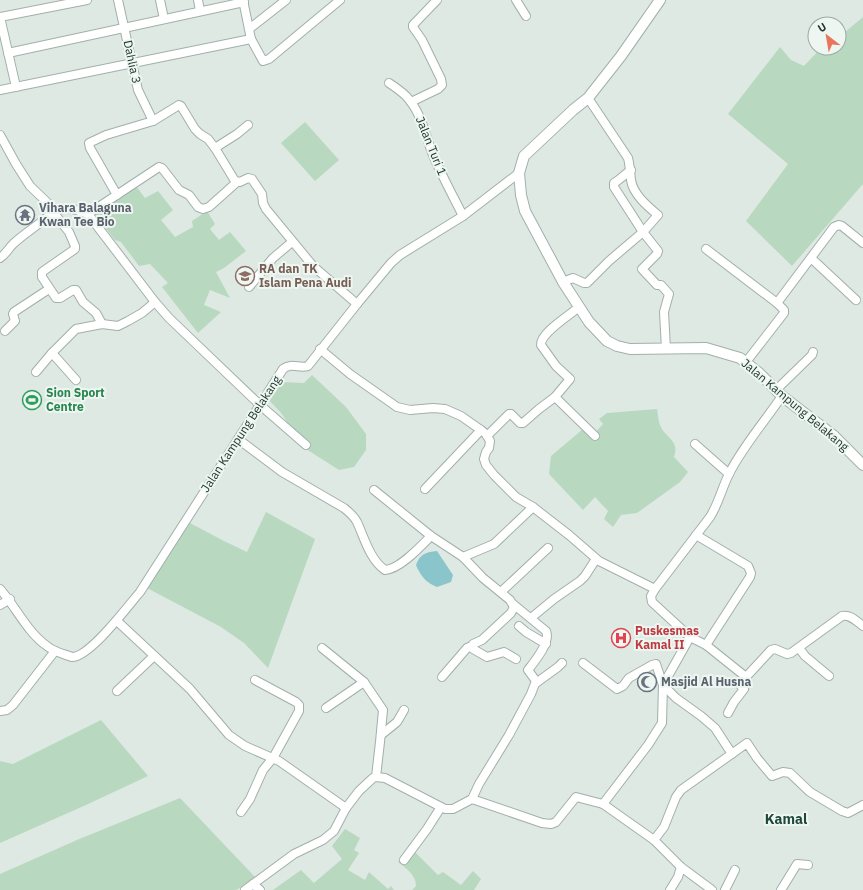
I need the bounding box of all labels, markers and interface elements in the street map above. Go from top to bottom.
north arrow [807,16,847,56]
text: U [815,19,829,35]
street label: Dahlia 3 [121,39,144,85]
street label: Jalan Turi 1 [413,114,450,178]
place label: Vihara Balaguna Kwan Tee Bio [39,200,132,229]
temple icon: Vihara Balaguna Kwan Tee Bio [14,204,36,226]
place label: RA dan TK Islam Pena Audi [259,261,352,290]
school or university icon: RA dan TK Islam Pena Audi [234,265,256,287]
street label: Jalan Kampung Belakang [738,355,853,454]
street label: Jalan Kampung Belakang [197,372,284,495]
place label: Sion Sport Centre [46,385,105,414]
sports icon: Sion Sport Centre [21,389,43,411]
place label: Puskesmas Kamal II [635,623,699,652]
hospital icon: Puskesmas Kamal II [610,627,632,649]
mosque icon: Masjid Al Husna [636,671,658,693]
place label: Masjid Al Husna [661,674,751,689]
district label: Kamal [765,810,807,828]

